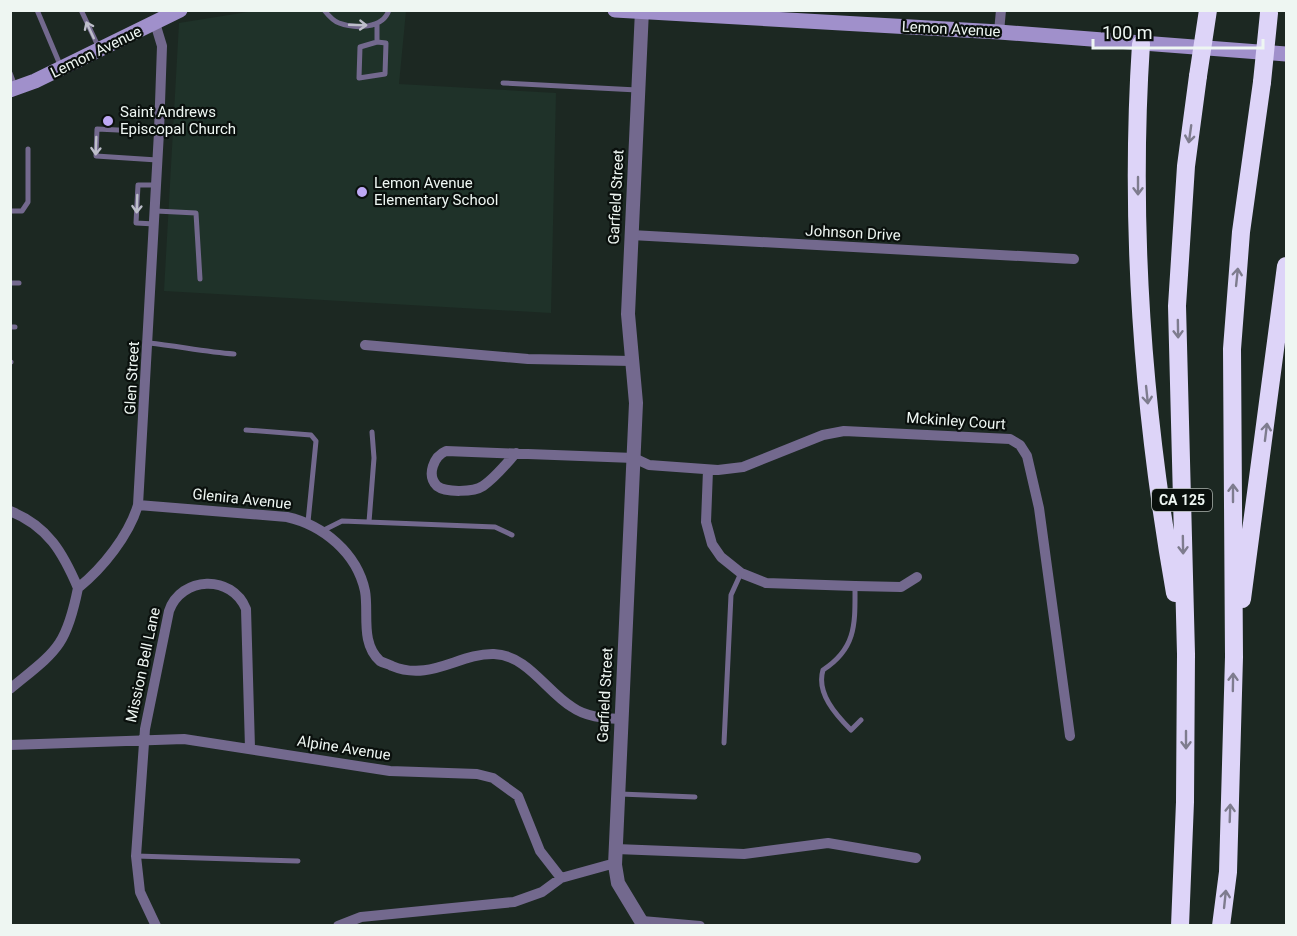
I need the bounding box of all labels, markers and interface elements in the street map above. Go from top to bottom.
scale bar [1093,12,1262,50]
street label: Lemon Avenue [901,17,1001,41]
one-way arrow [348,19,367,30]
street label: Lemon Avenue [48,22,144,82]
one-way arrow [84,22,96,40]
text: 100 m [1102,22,1153,43]
place label: Saint Andrews Episcopal Church [120,103,236,138]
marker: Saint Andrews Episcopal Church [101,114,115,128]
one-way arrow [1185,124,1196,144]
one-way arrow [90,135,102,155]
street label: Garfield Street [605,149,627,245]
place label: Lemon Avenue Elementary School [374,174,498,209]
one-way arrow [1132,176,1144,196]
marker: Lemon Avenue Elementary School [355,185,369,199]
one-way arrow [131,193,143,213]
street label: Johnson Drive [805,222,901,244]
one-way arrow [1232,268,1243,288]
one-way arrow [1172,318,1183,338]
street label: Glen Street [121,341,143,415]
one-way arrow [1142,385,1153,405]
street label: Mckinley Court [906,409,1006,433]
one-way arrow [1260,423,1271,443]
one-way arrow [1227,484,1239,504]
street label: Glenira Avenue [192,485,292,513]
road number: CA 125 [1152,489,1212,511]
one-way arrow [1178,534,1189,554]
street label: Mission Bell Lane [122,606,164,724]
street label: Garfield Street [594,647,616,743]
one-way arrow [1227,673,1239,693]
one-way arrow [1180,729,1192,749]
street label: Alpine Avenue [296,732,392,764]
one-way arrow [1224,804,1235,824]
one-way arrow [1220,889,1231,909]

